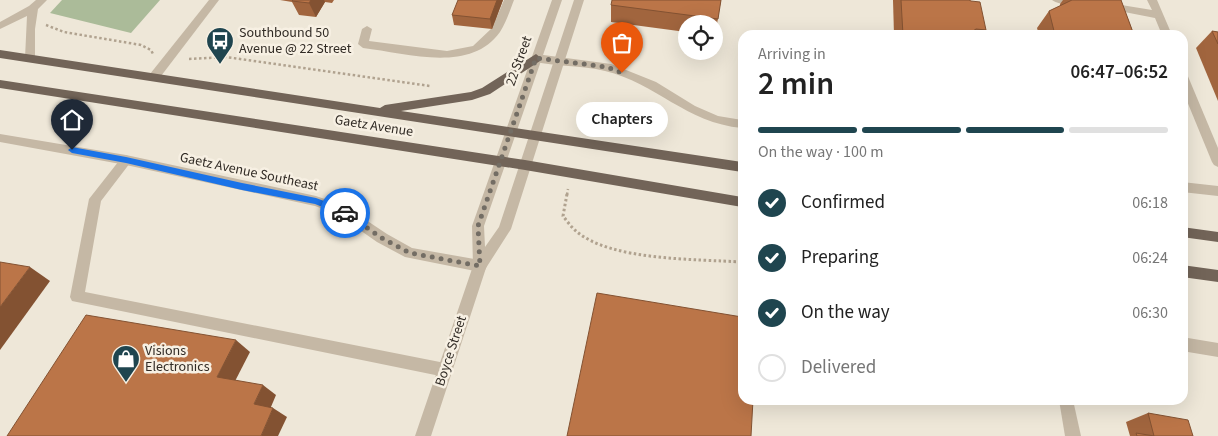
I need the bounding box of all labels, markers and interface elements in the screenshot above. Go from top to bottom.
map controls [678,15,723,60]
button: locate [678,15,723,60]
pin [601,22,643,73]
place label: Southbound 50 Avenue @ 22 Street [239,23,352,59]
bus stop icon: Southbound 50 Avenue @ 22 Street [205,26,235,65]
icon: bag [608,29,636,57]
street label: 22 Street [501,33,537,89]
text: Arriving in [758,43,826,65]
text: 06:47–06:52 [1070,59,1168,86]
text: 2 min [758,61,834,107]
pin [51,99,93,150]
callout: Chapters [576,103,668,138]
icon: home [58,106,86,134]
text: Chapters [591,108,653,130]
street label: Gaetz Avenue [333,110,415,142]
text: On the way · 100 m [758,141,883,163]
street label: Gaetz Avenue Southeast [178,148,320,197]
courier [320,188,370,238]
icon: check [758,189,786,217]
text: Confirmed [801,189,885,216]
text: 06:18 [1132,192,1168,214]
icon: car [331,199,359,227]
icon: check [758,244,786,272]
text: Preparing [801,244,879,271]
text: 06:24 [1132,247,1168,269]
icon: check [758,299,786,327]
text: On the way [801,299,890,326]
text: 06:30 [1132,302,1168,324]
street label: Boyce Street [430,313,472,389]
place label: Visions Electronics [145,341,210,377]
shop icon: Visions Electronics [111,344,141,383]
text: Delivered [801,354,876,381]

